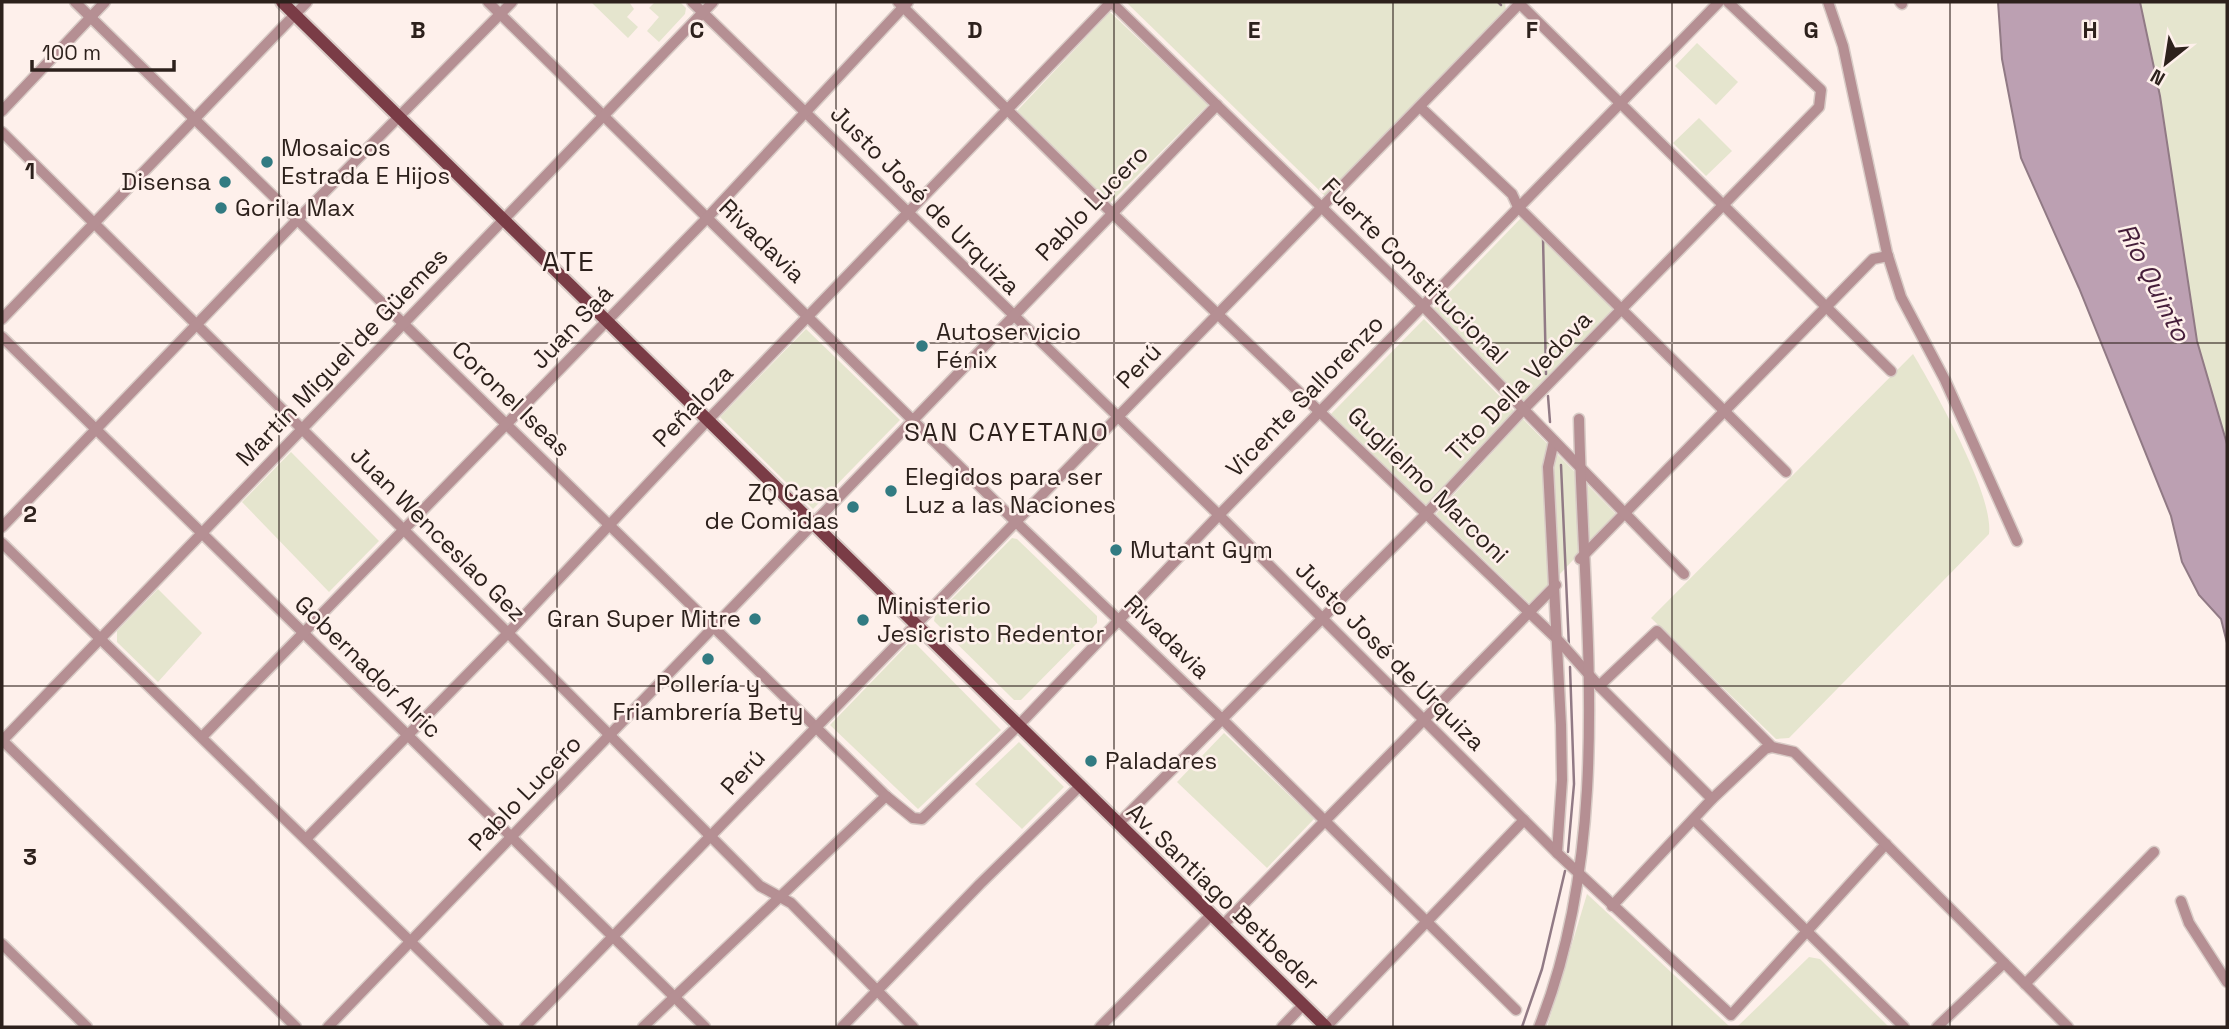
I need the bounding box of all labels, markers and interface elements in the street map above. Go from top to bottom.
text: B [410,15,426,45]
text: C [690,15,704,45]
text: D [967,15,983,45]
text: E [1248,15,1260,45]
text: F [1526,15,1538,45]
text: G [1803,15,1819,45]
text: H [2082,15,2098,45]
scale bar [32,28,173,72]
north arrow [2131,28,2201,98]
text: 100 m [42,39,101,66]
text: N [2146,63,2170,91]
street label: Justo José de Urquiza [824,98,1027,301]
place label: Mosaicos Estrada E Hijos [281,132,450,191]
street label: Pablo Lucero [1028,138,1155,267]
marker: Mosaicos Estrada E Hijos [259,154,275,170]
text: 1 [25,156,35,186]
place label: Disensa [121,166,211,197]
street label: Fuerte Constitucional [1316,171,1515,370]
marker: Disensa [217,174,233,190]
place label: Gorila Max [235,192,355,223]
street label: Rivadavia [713,192,812,290]
marker: Gorila Max [213,200,229,216]
water label: Río Quinto [2110,217,2199,348]
street label: Martín Miguel de Güemes [229,241,454,473]
district label: ATE [542,243,596,279]
street label: Juan Saá [524,278,620,375]
street label: Tito Della Vedova [1439,304,1598,467]
street label: Vicente Sallorenzo [1219,308,1390,483]
place label: Autoservicio Fénix [936,316,1081,375]
street label: Coronel Iseas [445,334,577,463]
street label: Perú [1109,336,1168,395]
marker: Autoservicio Fénix [914,338,930,354]
street label: Peñaloza [646,358,740,454]
street label: Guglielmo Marconi [1341,400,1516,570]
district label: SAN CAYETANO [904,415,1110,449]
street label: Juan Wenceslao Gez [344,439,533,628]
place label: Elegidos para ser Luz a las Naciones [905,461,1116,520]
place label: ZQ Casa de Comidas [705,477,839,536]
marker: Elegidos para ser Luz a las Naciones [883,483,899,499]
text: 2 [23,499,37,529]
marker: ZQ Casa de Comidas [845,499,861,515]
place label: Mutant Gym [1130,534,1273,565]
marker: Mutant Gym [1108,542,1124,558]
street label: Justo José de Urquiza [1289,554,1492,757]
street label: Gobernador Alric [288,588,449,745]
street label: Rivadavia [1118,588,1217,686]
place label: Ministerio Jesicristo Redentor [877,590,1105,649]
place label: Gran Super Mitre [547,603,741,634]
marker: Gran Super Mitre [747,611,763,627]
marker: Ministerio Jesicristo Redentor [855,612,871,628]
marker: Pollería y Friambrería Bety [700,651,716,667]
place label: Pollería y Friambrería Bety [613,668,803,727]
street label: Pablo Lucero [461,728,588,857]
street label: Perú [714,742,772,801]
place label: Paladares [1105,745,1217,776]
marker: Paladares [1083,753,1099,769]
street label: Av. Santiago Betbeder [1120,796,1326,997]
text: 3 [23,842,37,872]

